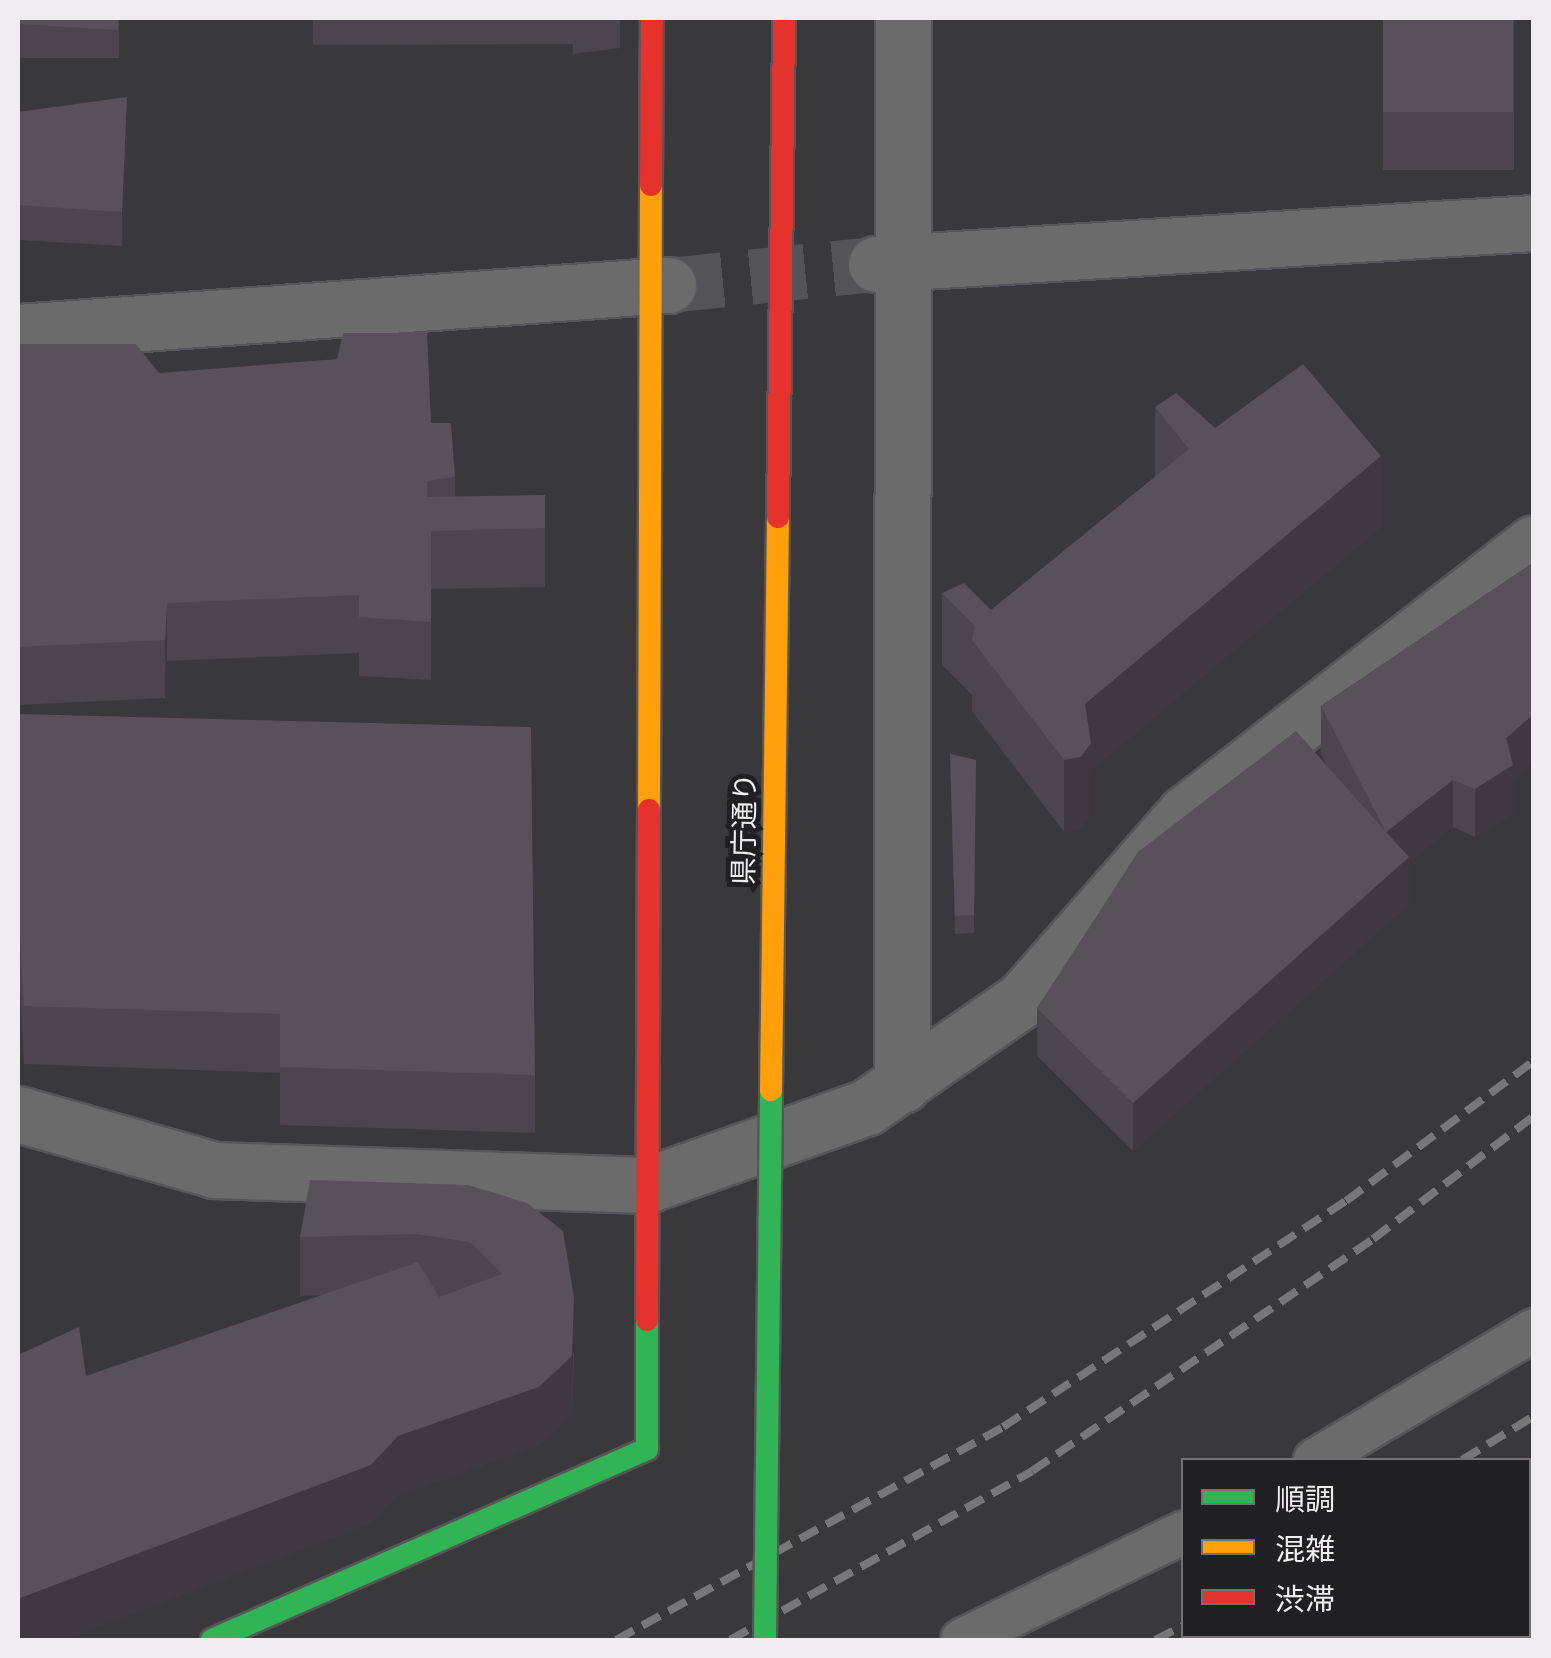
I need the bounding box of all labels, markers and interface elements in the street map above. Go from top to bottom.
street label: 県庁通り [727,773,763,885]
legend [1181,1458,1531,1638]
text: 順調 [1275,1482,1335,1517]
text: 混雑 [1275,1532,1335,1567]
text: 渋滞 [1275,1582,1335,1617]

